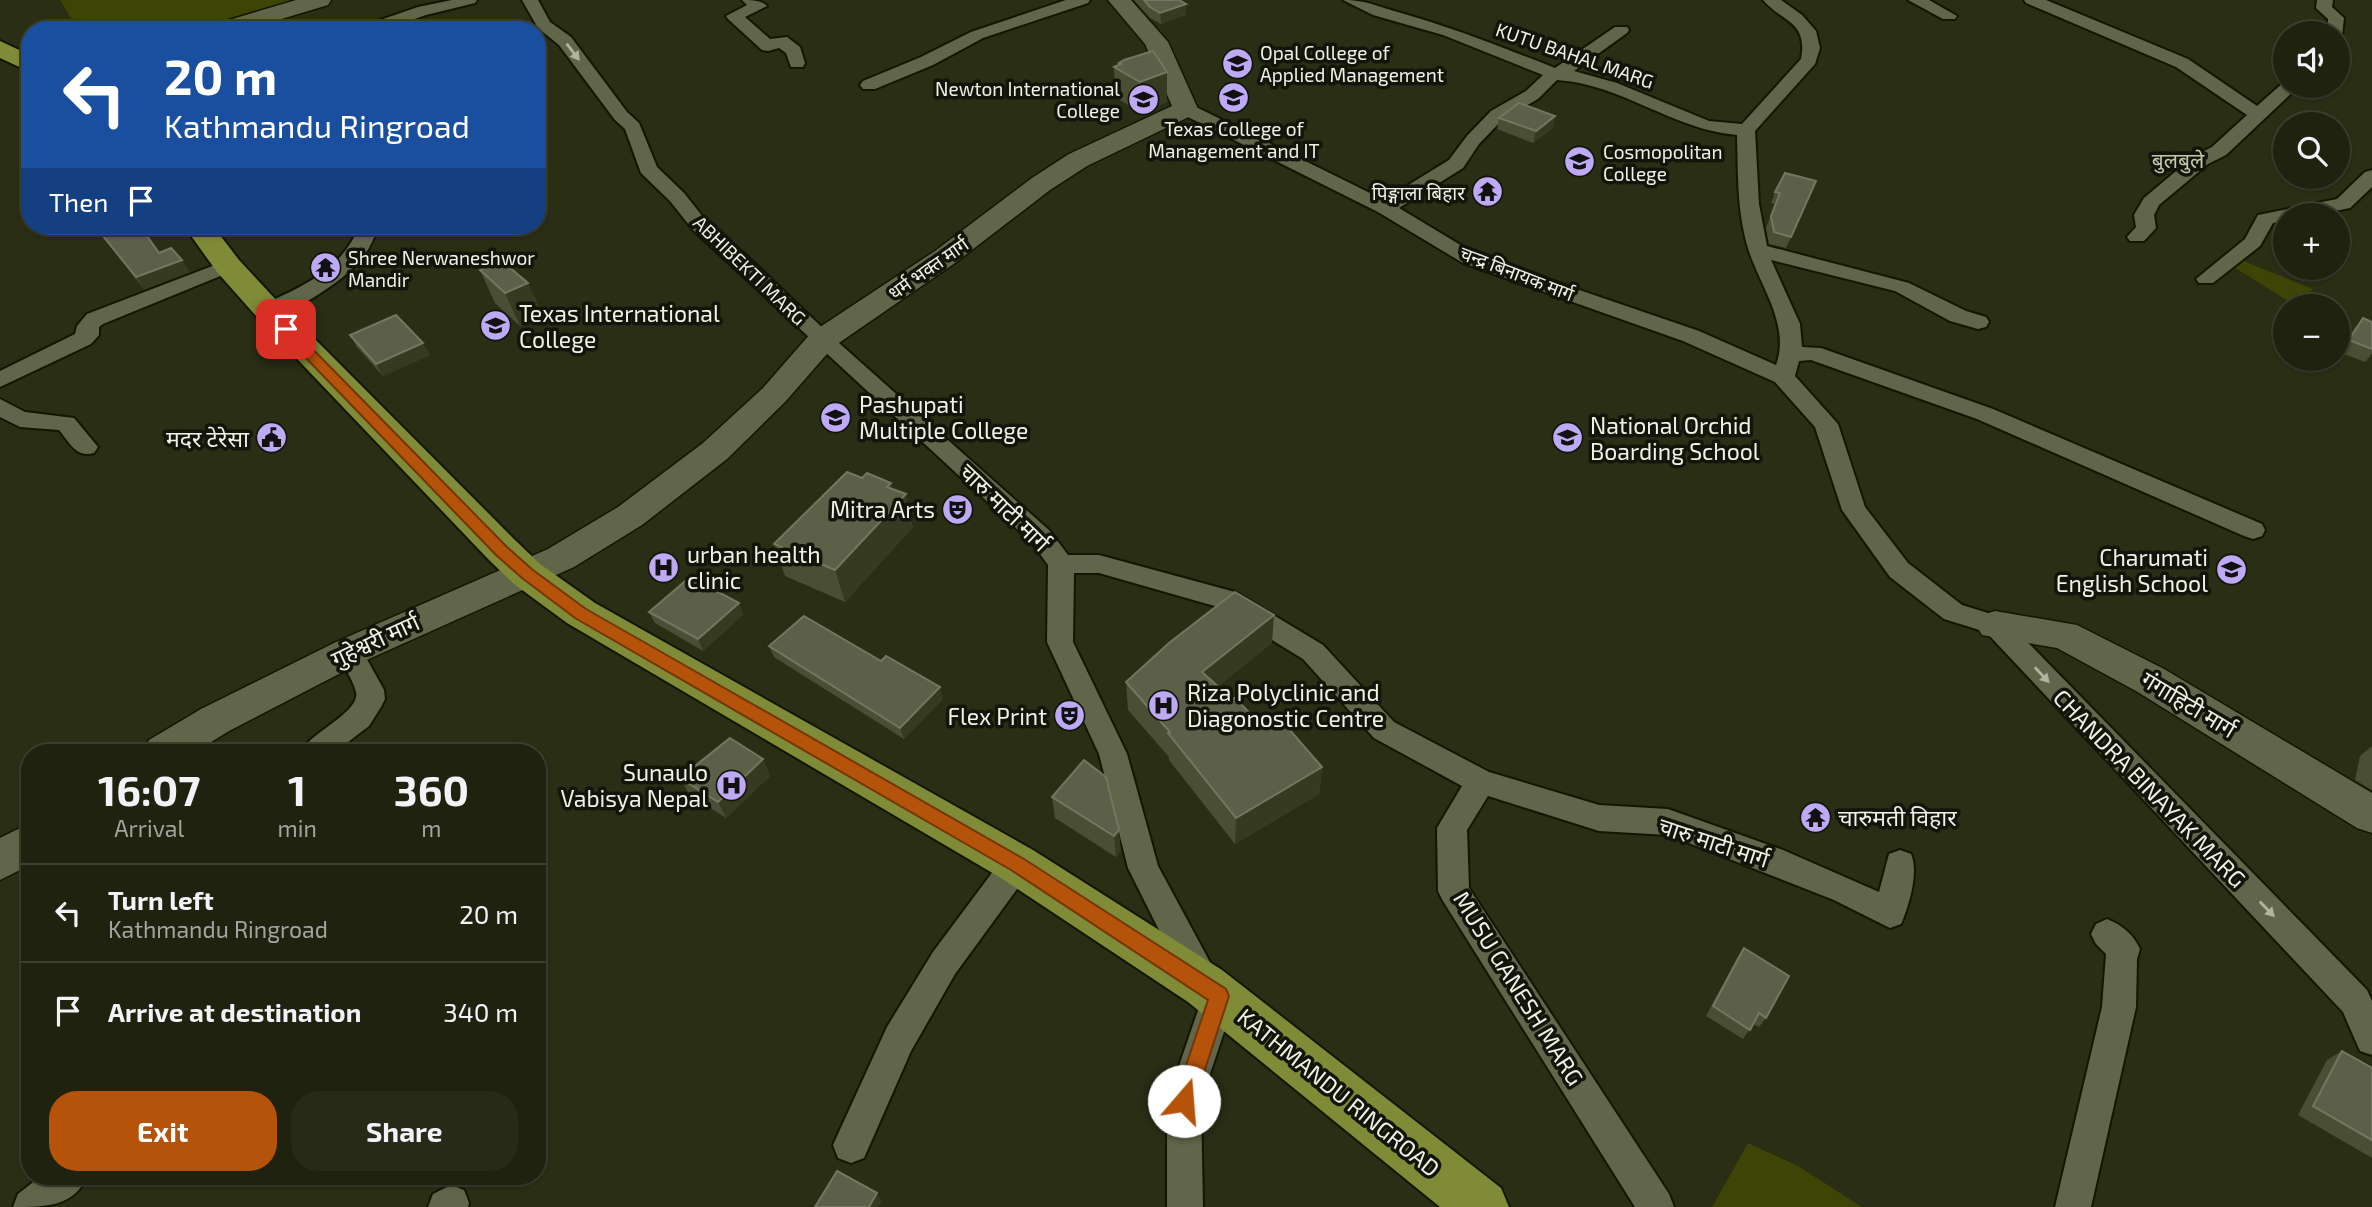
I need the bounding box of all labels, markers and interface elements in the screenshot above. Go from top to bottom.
street label: KUTU BAHAL MARG [1493,17,1657,93]
map controls [2273,21,2350,371]
button: sound [2273,21,2350,98]
place label: Opal College of Applied Management [1260,41,1444,86]
one-way arrow [566,43,580,61]
text: 20 m [164,46,277,105]
school or university icon: Opal College of Applied Management [1220,46,1254,80]
icon: left [49,49,140,140]
place label: Newton International College [935,77,1120,122]
school or university icon: Texas College of Management and IT [1217,80,1251,114]
school or university icon: Newton International College [1126,82,1160,116]
text: Kathmandu Ringroad [164,106,470,144]
button: search [2273,112,2350,189]
place label: Texas College of Management and IT [1148,117,1320,162]
place label: Cosmopolitan College [1603,140,1723,185]
school or university icon: Cosmopolitan College [1563,145,1597,179]
district label: बुलबुले [2152,147,2205,174]
temple icon: पिङ्गाला बिहार [1471,175,1505,209]
place label: पिङ्गाला बिहार [1372,181,1466,204]
icon: arrive [122,182,160,220]
text: Then [49,186,108,217]
button: + [2273,203,2350,280]
street label: ABHIBEKTI MARG [689,211,811,329]
street label: धर्म भक्त मार्ग [883,231,973,304]
street label: चन्द्र बिनायक मार्ग [1457,241,1578,306]
place label: Shree Nerwaneshwor Mandir [348,246,535,291]
temple icon: Shree Nerwaneshwor Mandir [308,251,342,285]
button: − [2273,294,2350,371]
pin [256,299,316,359]
place label: Texas International College [519,299,720,353]
school or university icon: Texas International College [479,309,513,343]
icon: arrive [267,310,305,348]
place label: Pashupati Multiple College [859,390,1028,444]
school or university icon: Pashupati Multiple College [819,400,853,434]
place label: National Orchid Boarding School [1590,411,1760,465]
public building icon: मदर टेरेसा [255,421,289,455]
school or university icon: National Orchid Boarding School [1550,421,1584,455]
place label: मदर टेरेसा [166,424,250,452]
street label: चारु माटी मार्ग [954,457,1057,558]
theatre icon: Mitra Arts [941,492,975,526]
place label: Mitra Arts [830,495,935,523]
place label: urban health clinic [687,540,821,594]
place label: Charumati English School [2056,543,2208,597]
hospital icon: urban health clinic [647,550,681,584]
school or university icon: Charumati English School [2214,553,2248,587]
street label: गुहेश्वरी मार्ग [326,607,425,674]
street label: गंगाहिटी मार्ग [2137,665,2242,744]
one-way arrow [2033,666,2049,683]
place label: Riza Polyclinic and Diagonostic Centre [1187,678,1384,732]
street label: CHANDRA BINAYAK MARG [2048,683,2252,893]
hospital icon: Riza Polyclinic and Diagonostic Centre [1147,688,1181,722]
theatre icon: Flex Print [1053,699,1087,733]
place label: Flex Print [948,702,1047,730]
place label: Sunaulo Vabisya Nepal [560,758,708,812]
text: 16:07 [98,764,200,814]
text: 1 [288,764,306,814]
text: 360 [394,764,469,814]
hospital icon: Sunaulo Vabisya Nepal [714,768,748,802]
temple icon: चारुमती विहार [1798,800,1832,834]
place label: चारुमती विहार [1838,803,1957,831]
street label: चारु माटी मार्ग [1655,811,1774,873]
text: Arrival [114,814,184,842]
text: min [278,814,317,842]
text: m [421,814,441,842]
text: Turn left [108,884,214,915]
street label: MUSU GANESH MARG [1448,886,1590,1090]
icon: left [49,894,87,932]
text: 20 m [459,898,518,929]
one-way arrow [2259,900,2275,917]
text: Kathmandu Ringroad [108,915,328,943]
icon: arrive [49,992,87,1030]
text: Arrive at destination [108,996,361,1027]
text: 340 m [443,996,518,1027]
street label: KATHMANDU RINGROAD [1232,1002,1446,1182]
position arrow [1147,1064,1221,1138]
button: Exit [49,1091,277,1171]
button: Share [291,1091,518,1171]

